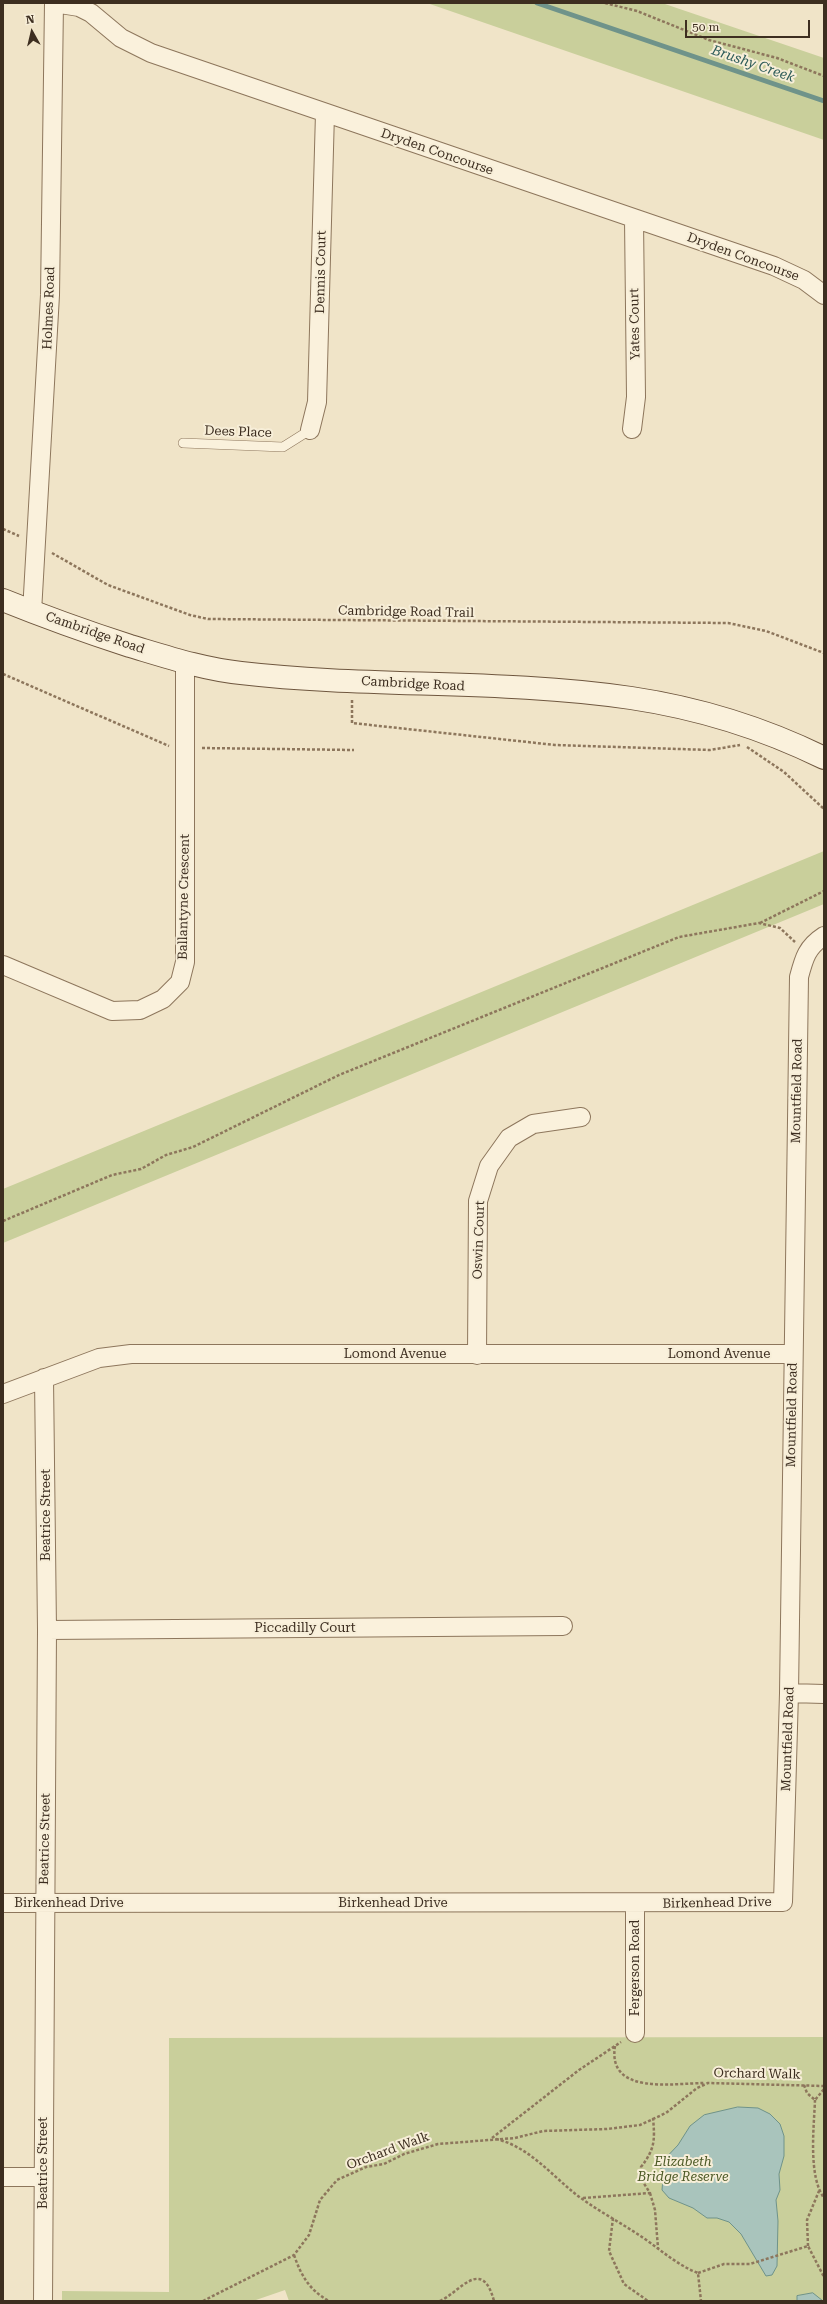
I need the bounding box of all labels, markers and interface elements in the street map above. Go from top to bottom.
north arrow [12,12,52,52]
scale bar [687,12,812,38]
text: N [25,13,35,27]
text: 50 m [692,20,719,34]
water label: Brushy Creek [709,42,797,86]
street label: Dryden Concourse [379,125,495,179]
street label: Dennis Court [312,230,330,314]
street label: Dryden Concourse [685,230,801,284]
street label: Holmes Road [40,266,58,350]
street label: Yates Court [627,288,643,360]
street label: Dees Place [204,423,272,441]
street label: Cambridge Road Trail [338,603,474,621]
street label: Cambridge Road [43,609,147,657]
street label: Cambridge Road [361,673,465,695]
street label: Ballantyne Crescent [175,834,193,960]
street label: Mountfield Road [788,1038,806,1144]
street label: Oswin Court [470,1200,488,1280]
street label: Lomond Avenue [344,1346,446,1362]
street label: Lomond Avenue [668,1346,770,1362]
street label: Mountfield Road [783,1362,801,1468]
street label: Beatrice Street [38,1469,54,1561]
street label: Piccadilly Court [254,1620,356,1636]
street label: Mountfield Road [778,1686,798,1792]
street label: Beatrice Street [36,1793,54,1885]
street label: Birkenhead Drive [662,1894,772,1912]
street label: Birkenhead Drive [14,1895,124,1911]
street label: Birkenhead Drive [338,1895,448,1911]
street label: Fergerson Road [627,1920,643,2016]
street label: Orchard Walk [713,2065,801,2083]
street label: Beatrice Street [35,2117,51,2209]
street label: Orchard Walk [344,2129,432,2173]
park label: Elizabeth Bridge Reserve [638,2154,728,2185]

